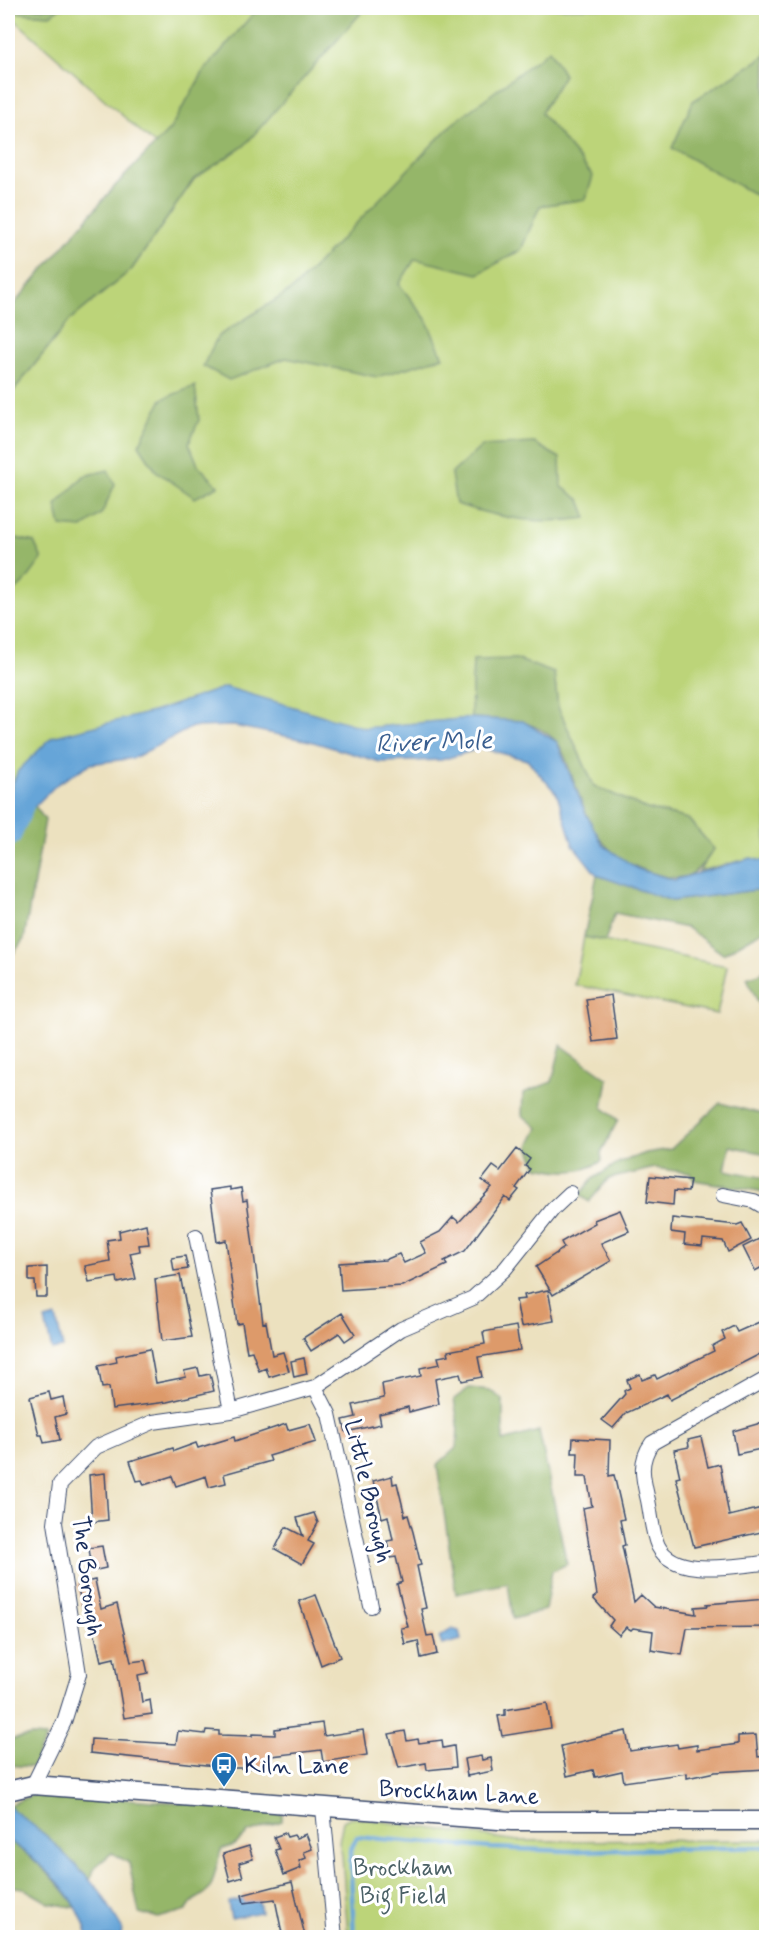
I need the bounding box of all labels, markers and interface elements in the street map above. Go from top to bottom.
water label: River Mole [375,724,494,762]
street label: Little Borough [336,1417,399,1566]
street label: The Borough [64,1514,109,1638]
bus stop icon: Kiln Lane [209,1750,239,1788]
place label: Kiln Lane [244,1751,349,1782]
street label: Brockham Lane [378,1774,540,1813]
park label: Brockham Big Field [353,1853,453,1915]

